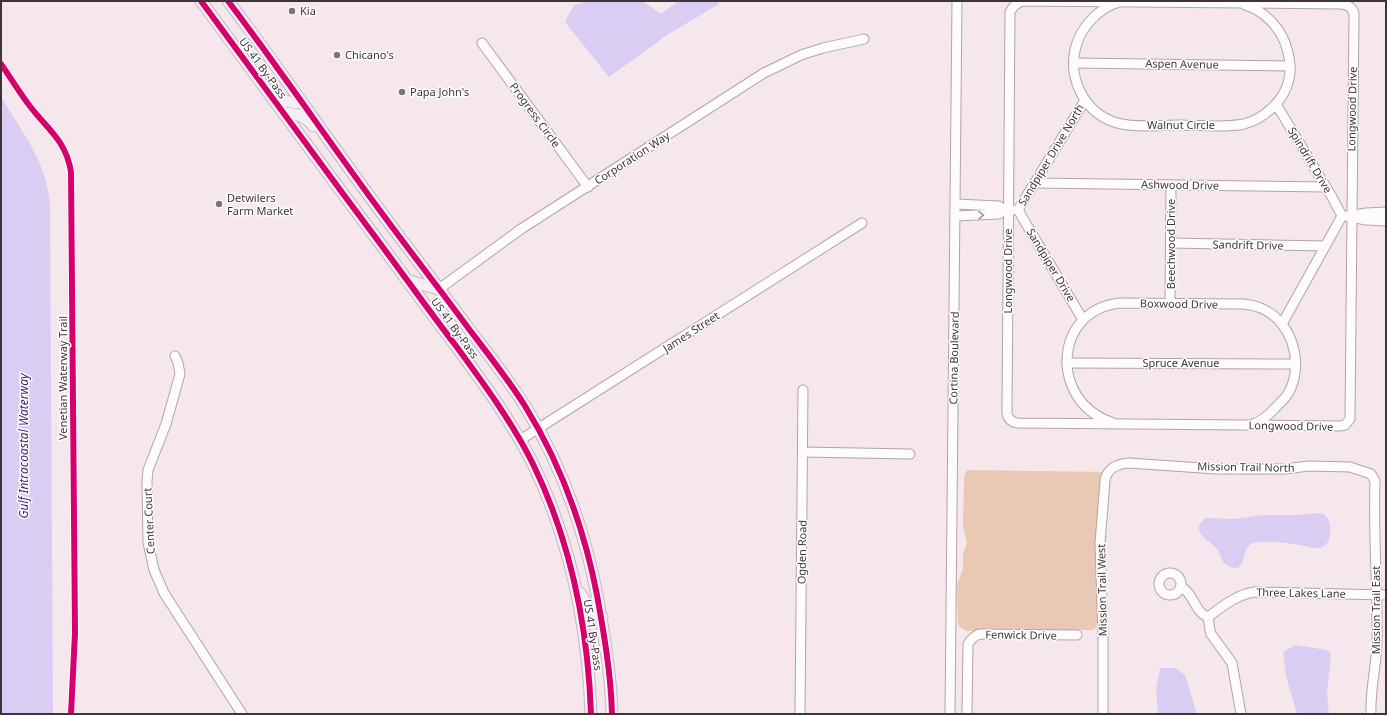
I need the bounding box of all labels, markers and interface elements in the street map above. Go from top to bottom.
place label: Kia [300,3,316,18]
marker: Kia [287,6,297,16]
street label: US 41 By-Pass [236,34,291,101]
place label: Chicano's [345,47,394,62]
marker: Chicano's [332,50,342,60]
street label: Aspen Avenue [1145,55,1219,72]
street label: Longwood Drive [1343,66,1360,151]
street label: Progress Circle [507,79,564,150]
place label: Papa John's [410,84,469,99]
marker: Papa John's [397,87,407,97]
street label: Sandpiper Drive North [1014,101,1087,208]
street label: Walnut Circle [1147,117,1215,132]
street label: Spindrift Drive [1285,124,1336,195]
street label: Corporation Way [591,127,673,188]
street label: Ashwood Drive [1141,176,1219,193]
place label: Detwilers Farm Market [227,190,293,218]
marker: Detwilers Farm Market [214,199,224,209]
street label: Beechwood Drive [1163,199,1178,289]
one-way arrow [978,210,984,219]
street label: Sandpiper Drive [1024,225,1079,304]
street label: Longwood Drive [1000,229,1015,313]
street label: Sandrift Drive [1212,236,1284,253]
street label: US 41 By-Pass [428,294,483,361]
street label: Boxwood Drive [1140,295,1218,312]
street label: James Street [659,308,722,356]
street label: Cortina Boulevard [945,311,962,405]
street label: Venetian Waterway Trail [55,316,70,440]
street label: Spruce Avenue [1142,355,1220,370]
water label: Gulf Intracoastal Waterway [15,372,32,519]
street label: Longwood Drive [1249,417,1334,434]
street label: Mission Trail North [1197,458,1295,475]
street label: Center Court [139,487,158,555]
street label: Ogden Road [793,520,810,584]
street label: Mission Trail West [1093,544,1110,636]
street label: Mission Trail East [1368,566,1383,654]
street label: Three Lakes Lane [1256,584,1346,601]
street label: US 41 By-Pass [580,598,607,672]
street label: Fenwick Drive [985,626,1057,643]

